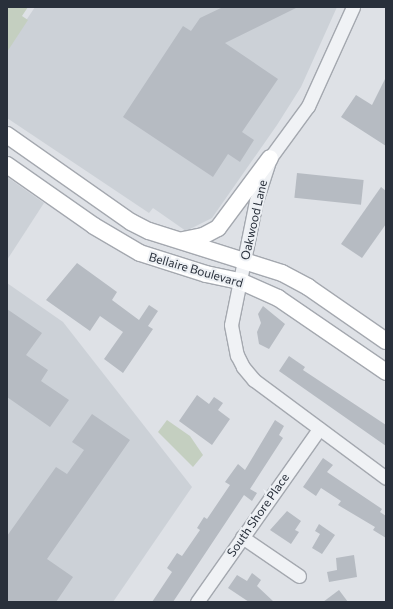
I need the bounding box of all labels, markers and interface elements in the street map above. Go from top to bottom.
street label: Oakwood Lane [238,178,270,262]
street label: Bellaire Boulevard [147,250,245,290]
street label: South Shore Place [224,471,292,559]

